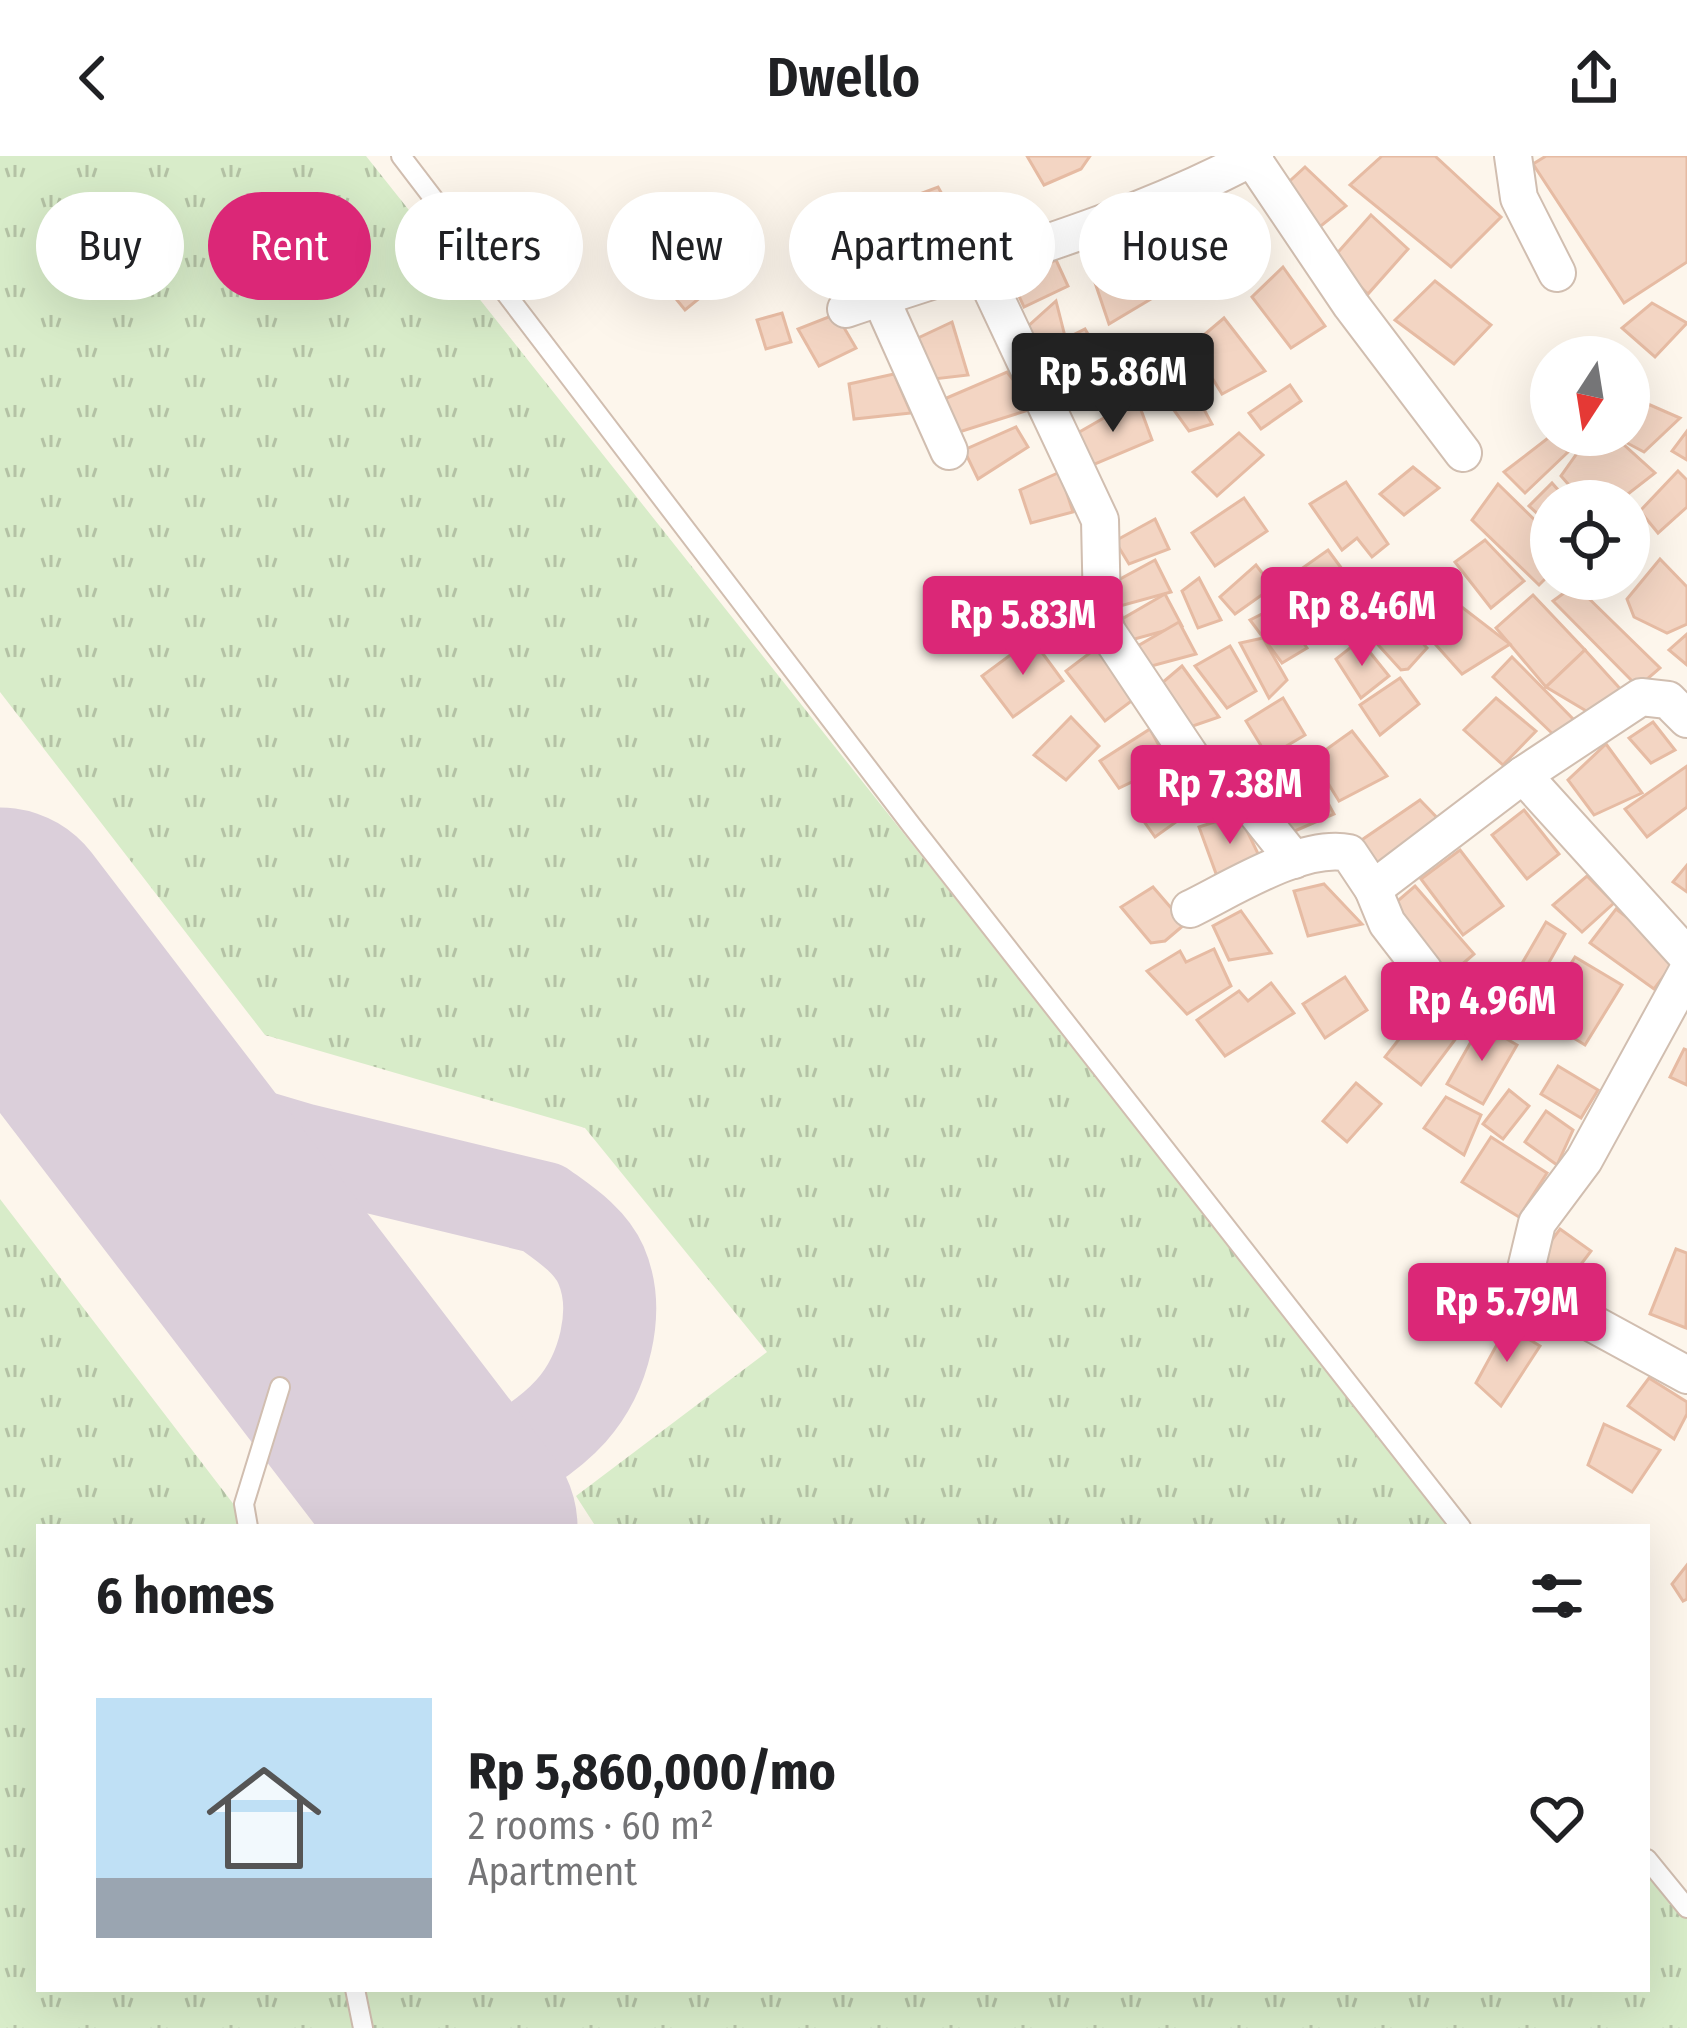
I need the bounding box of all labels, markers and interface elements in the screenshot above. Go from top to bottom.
icon: back [60,45,126,111]
icon: share [1561,45,1627,111]
text: Dwello [767,46,920,110]
chip: Buy [36,192,184,300]
chip: Rent [208,192,371,300]
chip: Filters [395,192,583,300]
chip: New [607,192,765,300]
chip: Apartment [789,192,1055,300]
chip: House [1079,192,1271,300]
pin: Rp 5.86M [989,333,1237,435]
north arrow [1530,336,1650,456]
map controls [1530,336,1650,600]
text: Rp 5.86M [1039,349,1187,395]
button: locate [1530,480,1650,600]
pin: Rp 8.46M [1238,567,1486,669]
pin: Rp 5.83M [899,576,1147,678]
text: Rp 8.46M [1288,583,1436,629]
text: Rp 5.83M [950,592,1096,638]
pin: Rp 7.38M [1106,745,1354,847]
text: Rp 7.38M [1158,761,1302,807]
pin: Rp 4.96M [1358,962,1606,1064]
text: Rp 4.96M [1408,978,1556,1024]
pin: Rp 5.79M [1383,1263,1631,1365]
text: Rp 5.79M [1435,1279,1579,1325]
icon: filters [1524,1563,1590,1629]
text: 6 homes [96,1565,274,1627]
text: Rp 5,860,000/mo [468,1741,836,1803]
icon: home [192,1746,336,1890]
icon: heart [1524,1785,1590,1851]
text: 2 rooms · 60 m² [468,1803,714,1849]
text: Apartment [468,1849,637,1895]

